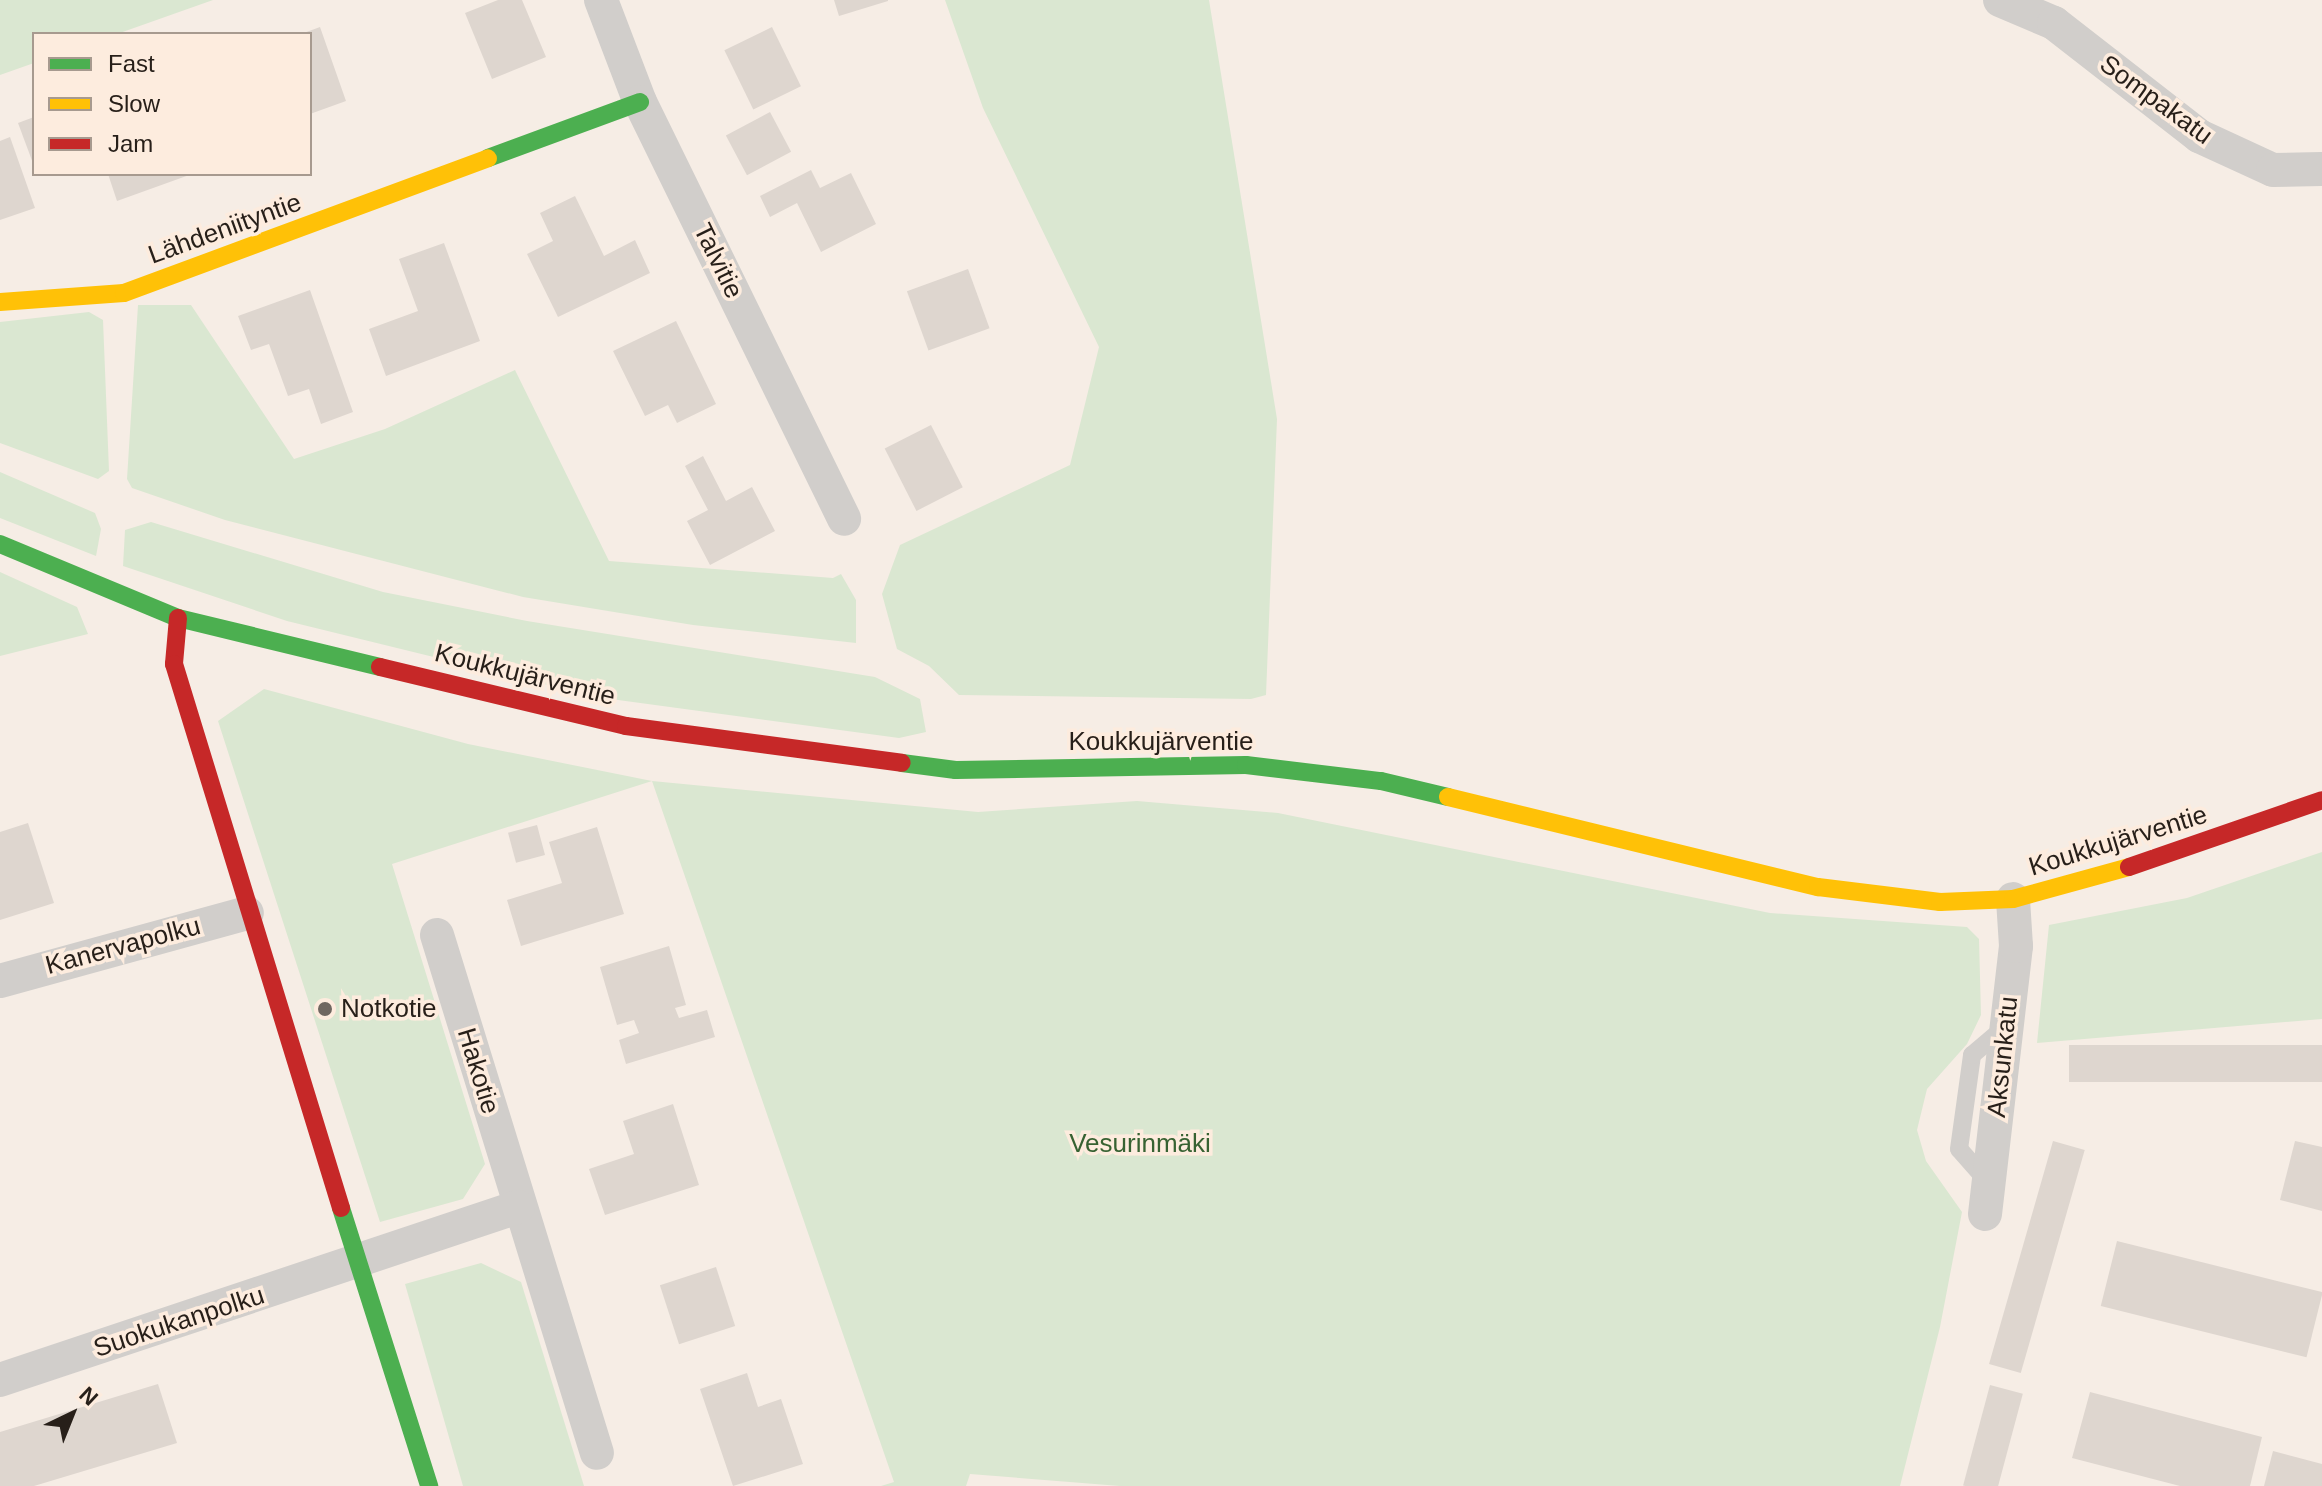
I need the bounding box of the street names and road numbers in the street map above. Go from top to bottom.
street label: Sompakatu [2094,49,2218,151]
street label: Lähdeniityntie [144,187,306,271]
street label: Talvitie [687,218,749,304]
street label: Koukkujärventie [431,637,619,713]
street label: Koukkujärventie [1069,726,1253,758]
street label: Koukkujärventie [2025,799,2211,883]
street label: Kanervapolku [42,910,204,982]
street label: Aksunkatu [1981,995,2025,1119]
street label: Hakotie [450,1024,506,1118]
street label: Suokukanpolku [90,1280,268,1364]

